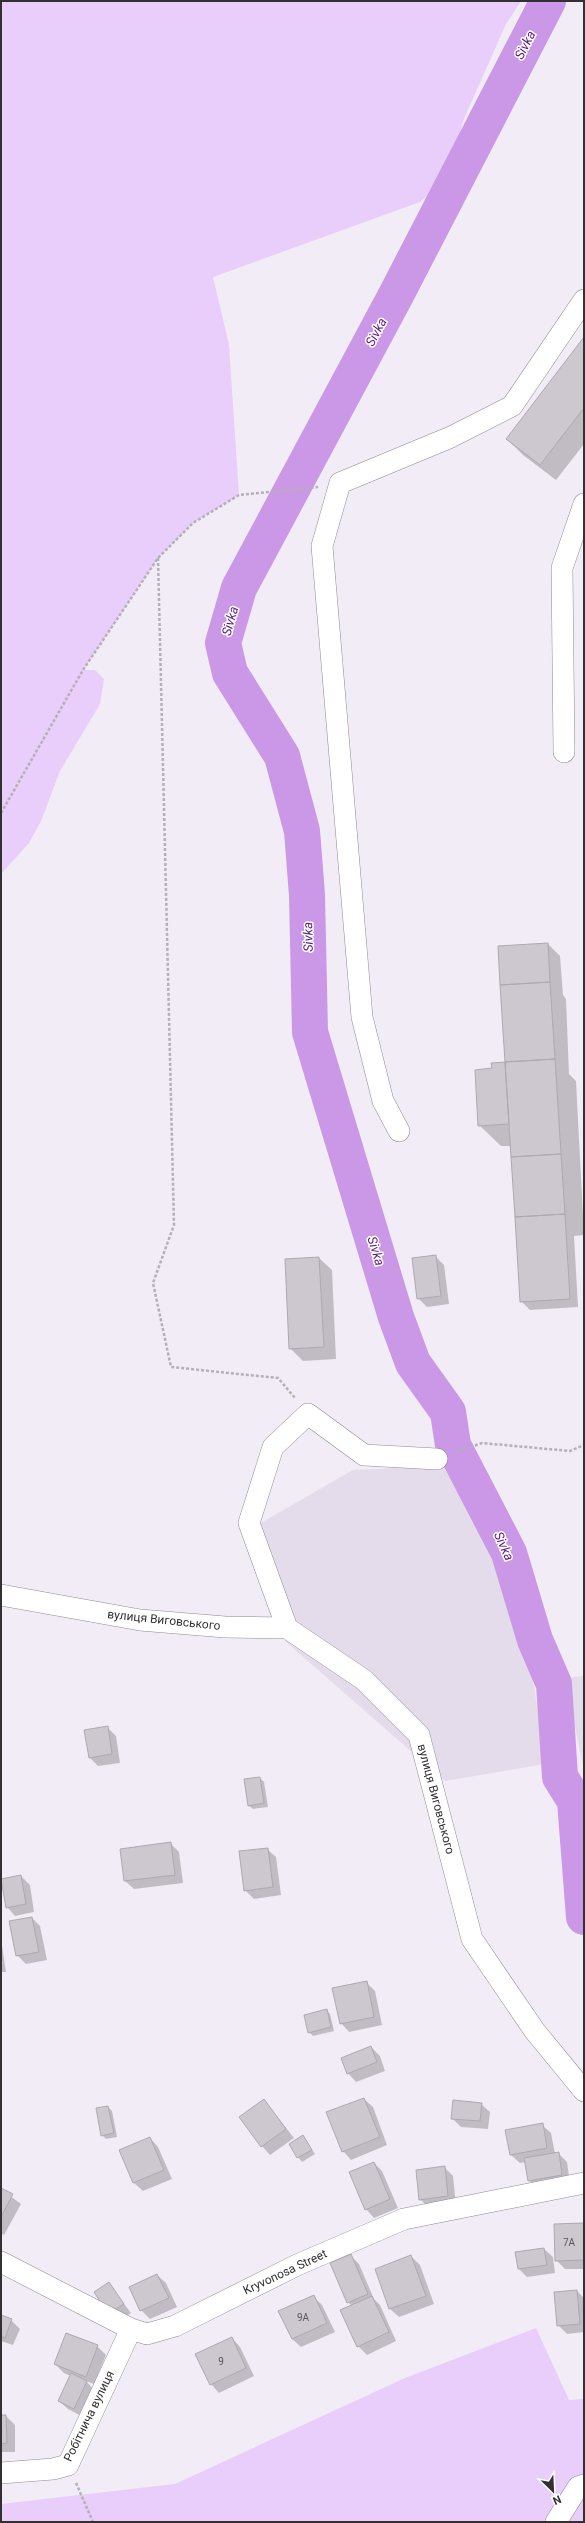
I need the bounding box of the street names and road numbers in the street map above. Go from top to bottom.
street label: вулиця Виговського [107,1607,221,1633]
street label: вулиця Виговського [415,1742,458,1856]
street label: Kryvonosa Street [241,2246,329,2298]
street label: Робітнича вулиця [61,2368,117,2464]

